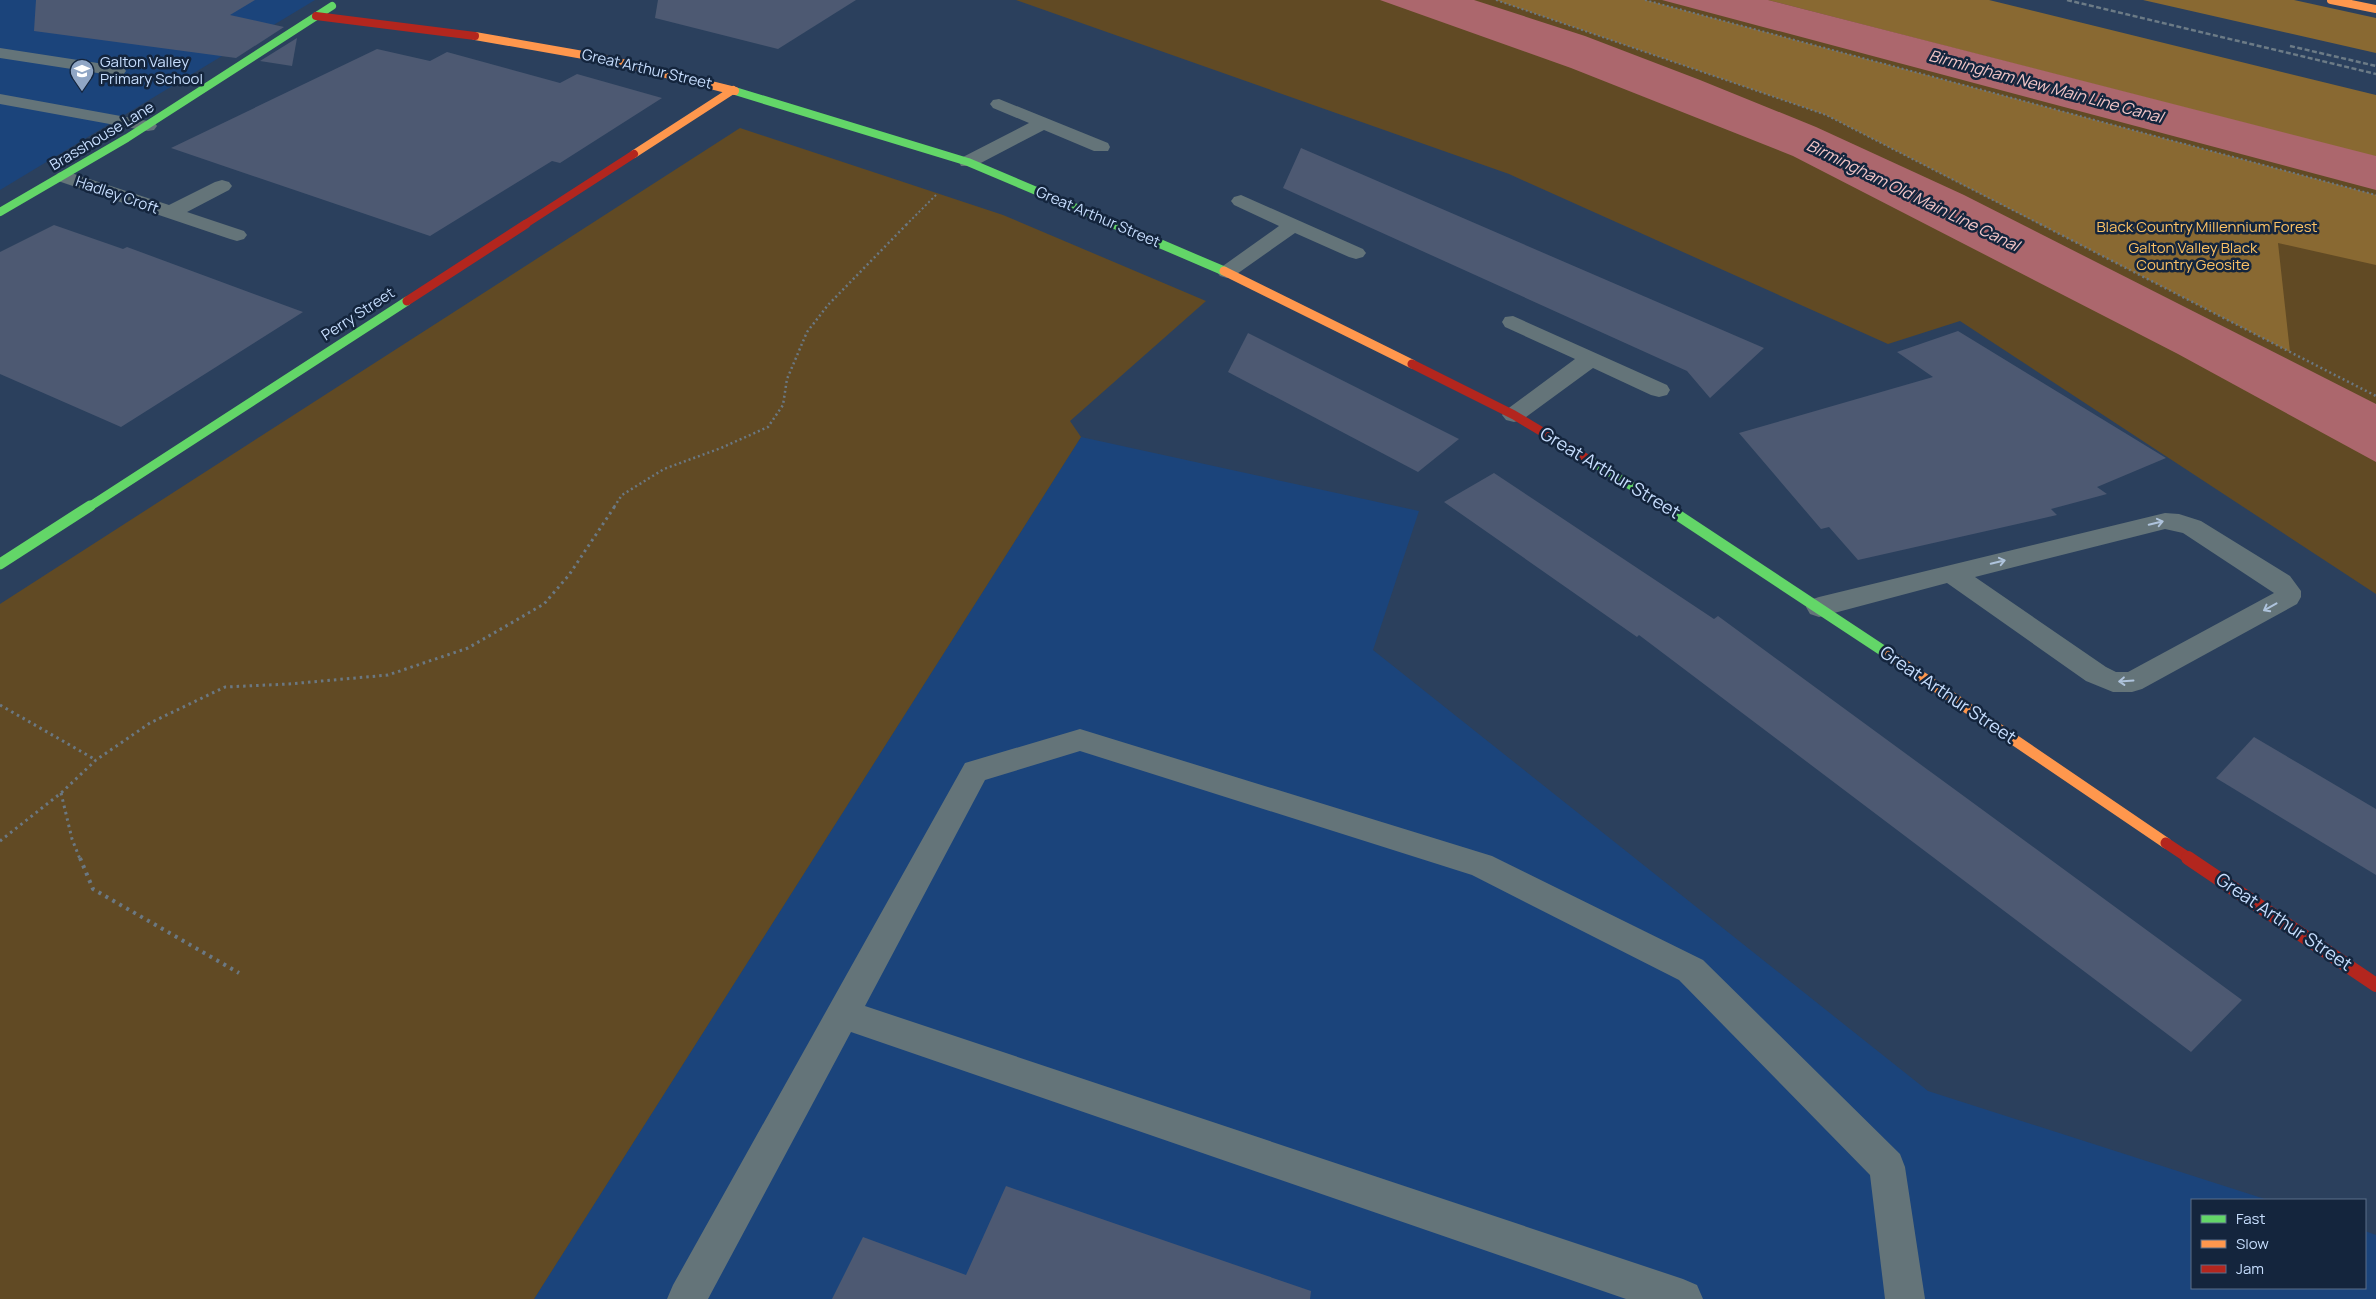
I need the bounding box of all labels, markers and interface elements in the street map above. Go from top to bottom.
street label: Great Arthur Street [580,43,714,94]
water label: Birmingham New Main Line Canal [1927,44,2168,128]
place label: Galton Valley Primary School [100,51,203,89]
school or university icon: Galton Valley Primary School [69,58,95,92]
street label: Brasshouse Lane [46,96,158,175]
water label: Birmingham Old Main Line Canal [1803,134,2025,257]
street label: Hadley Croft [73,170,162,219]
street label: Great Arthur Street [1033,181,1164,252]
park label: Black Country Millennium Forest [2096,216,2318,237]
park label: Galton Valley Black Country Geosite [2129,237,2258,275]
street label: Perry Street [317,282,398,345]
street label: Great Arthur Street [1536,421,1685,524]
one-way arrow [2148,518,2164,527]
one-way arrow [1990,557,2006,566]
one-way arrow [2263,603,2278,612]
street label: Great Arthur Street [1876,640,2021,749]
one-way arrow [2119,677,2135,686]
street label: Great Arthur Street [2212,867,2357,976]
legend [2191,1199,2366,1289]
text: Fast [2236,1208,2265,1229]
text: Slow [2236,1233,2269,1254]
text: Jam [2236,1258,2264,1279]

